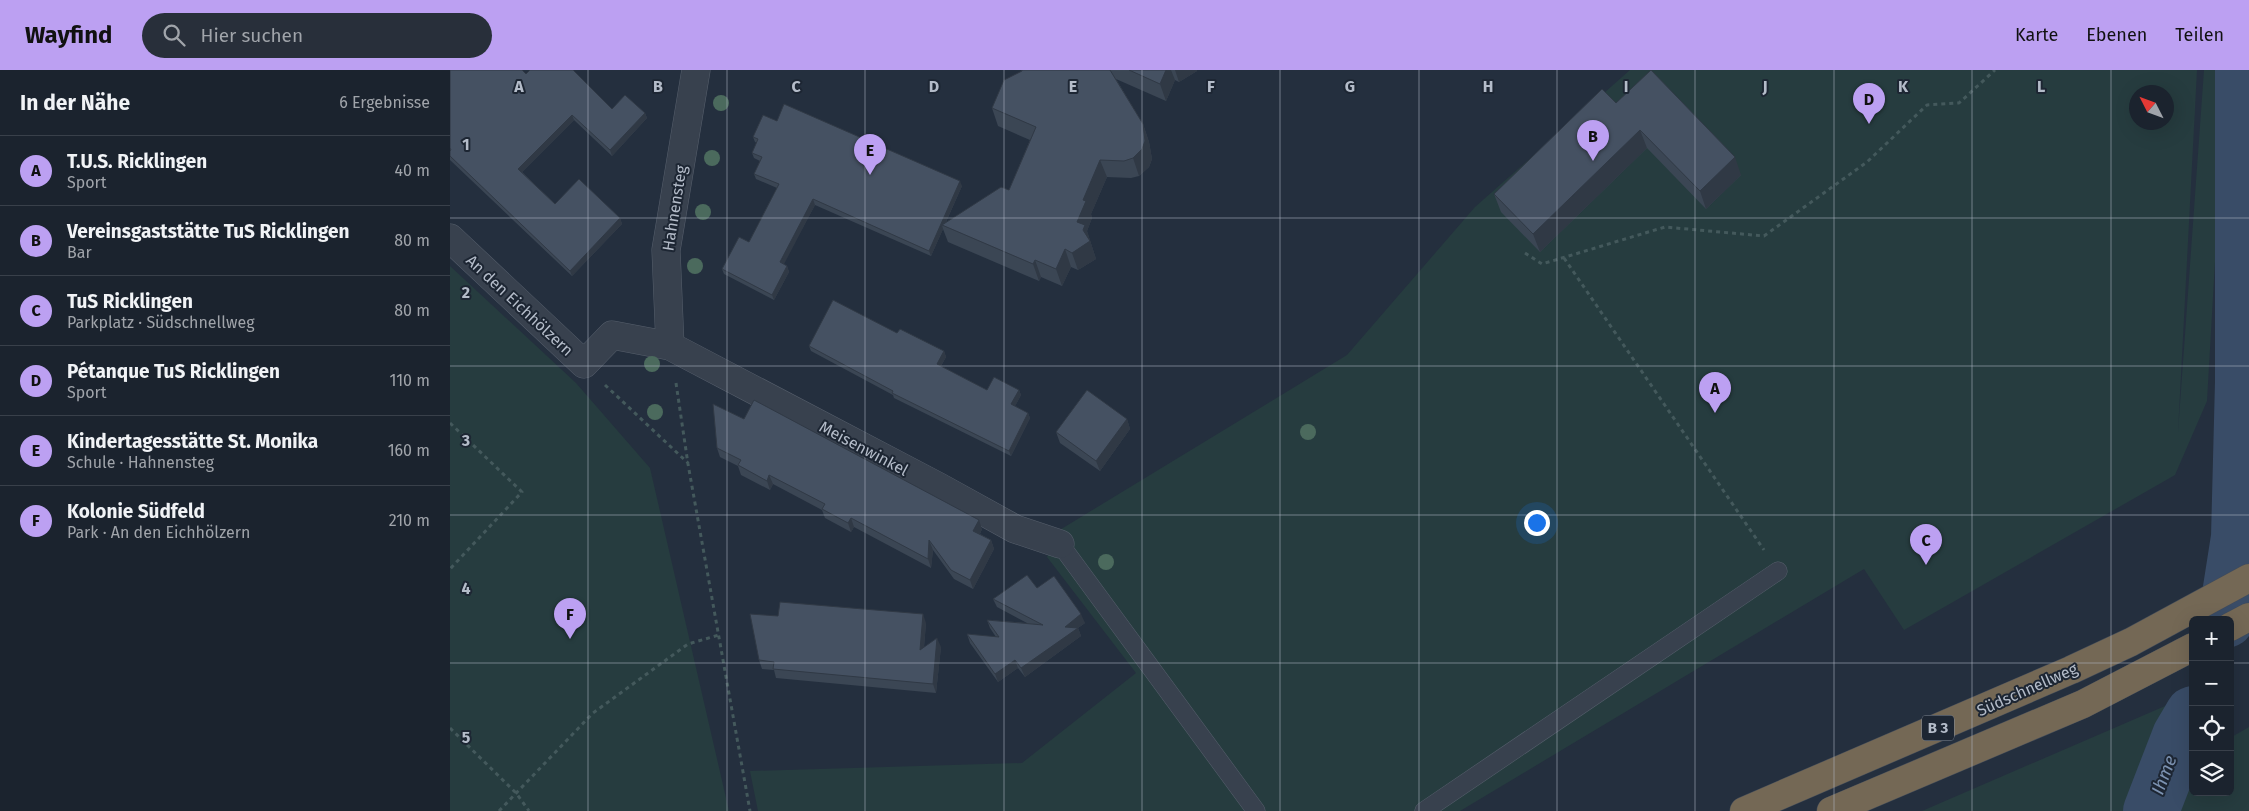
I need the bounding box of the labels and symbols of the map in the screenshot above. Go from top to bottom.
text: A [513,77,524,96]
text: B [653,77,663,96]
text: C [791,77,801,96]
text: D [929,77,939,96]
text: E [1069,77,1077,96]
text: F [1207,77,1215,96]
text: G [1345,77,1355,96]
text: H [1483,77,1493,96]
text: I [1624,77,1628,96]
text: J [1761,77,1768,96]
text: K [1898,77,1909,96]
text: L [2037,77,2045,96]
pin: D [1853,83,1885,124]
north arrow [2129,85,2174,130]
pin: B [1577,120,1609,161]
pin: E [854,134,886,175]
text: 1 [462,135,470,154]
street label: Hahnensteg [658,163,691,252]
street label: An den Eichhölzern [462,251,577,360]
text: 2 [462,283,470,302]
pin: A [1699,372,1731,413]
street label: Meisenwinkel [816,417,912,480]
text: 3 [461,431,470,450]
your location [1524,510,1550,536]
pin: C [1910,524,1942,565]
text: 4 [461,579,471,598]
pin: F [554,598,586,639]
street label: Südschnellweg [1974,659,2081,720]
road number: B 3 [1922,716,1954,740]
text: 5 [462,728,471,747]
water label: Ihme [2147,752,2181,798]

